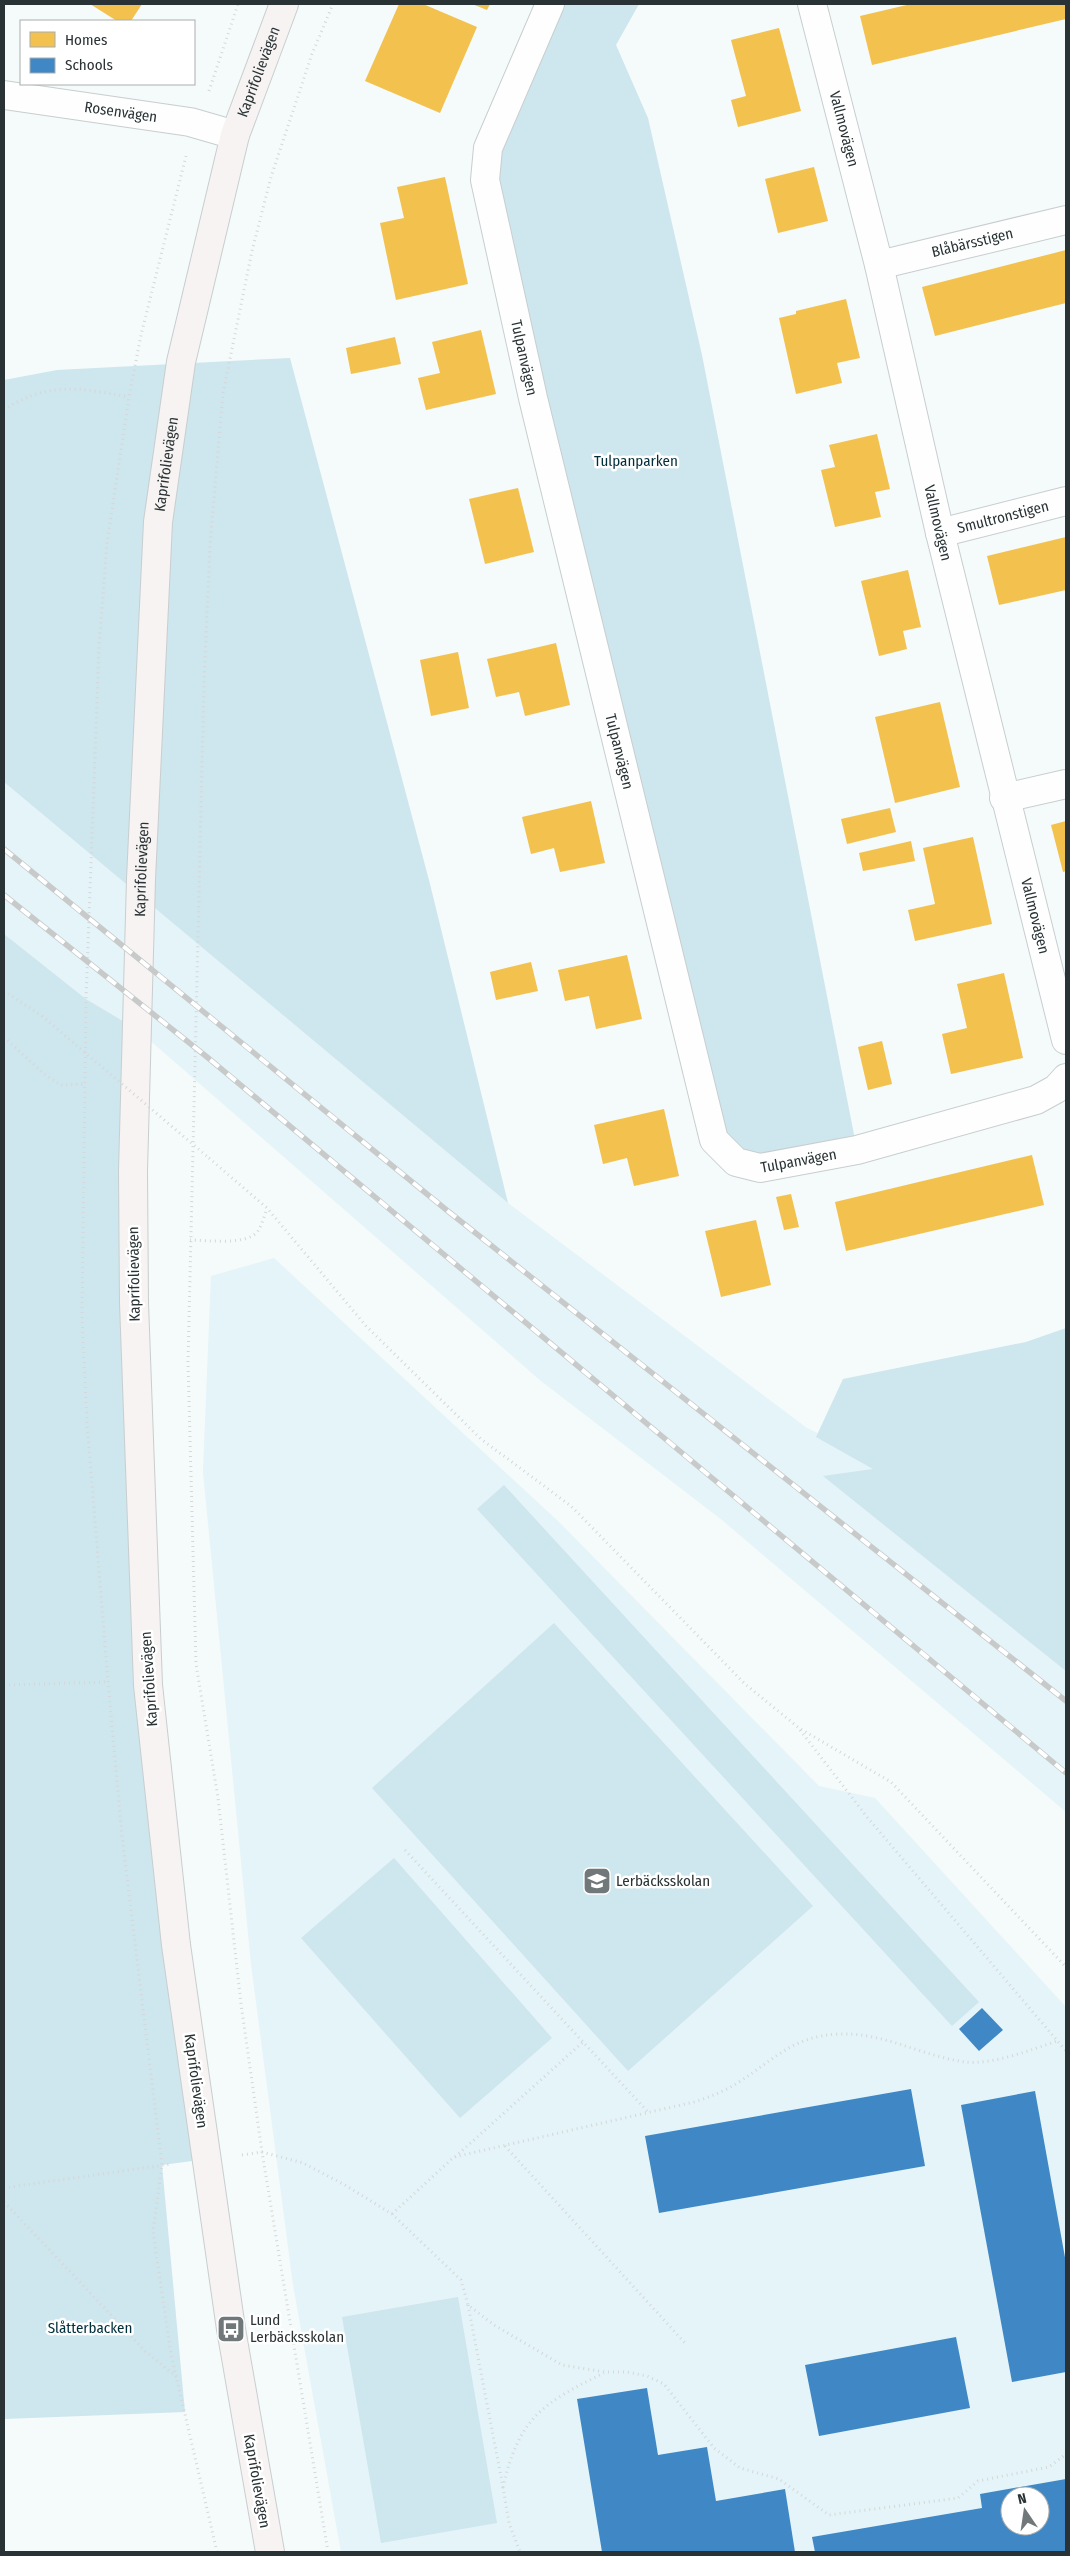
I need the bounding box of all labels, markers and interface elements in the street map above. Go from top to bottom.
legend [20,20,195,85]
street label: Kaprifolievägen [233,24,284,120]
text: Homes [65,31,107,49]
text: Schools [65,56,113,74]
street label: Vallmovägen [826,89,862,169]
street label: Rosenvägen [83,98,158,126]
street label: Blåbärsstigen [930,224,1015,261]
street label: Tulpanvägen [507,318,541,397]
street label: Kaprifolievägen [151,416,182,513]
park label: Tulpanparken [594,452,678,470]
street label: Vallmovägen [920,483,956,563]
street label: Smultronstigen [955,497,1051,537]
street label: Tulpanvägen [601,712,637,791]
street label: Kaprifolievägen [131,821,153,917]
street label: Vallmovägen [1017,876,1053,956]
street label: Tulpanvägen [759,1145,838,1177]
street label: Kaprifolievägen [124,1226,144,1322]
street label: Kaprifolievägen [137,1631,161,1727]
school or university icon: Lerbäcksskolan [582,1866,612,1896]
place label: Lerbäcksskolan [616,1872,710,1890]
street label: Kaprifolievägen [180,2033,212,2129]
place label: Lund Lerbäcksskolan [250,2311,344,2346]
bus stop icon: Lund Lerbäcksskolan [216,2314,246,2344]
park label: Slåtterbacken [48,2319,132,2337]
street label: Kaprifolievägen [240,2432,274,2530]
north arrow [1000,2486,1050,2536]
text: N [1016,2490,1028,2508]

